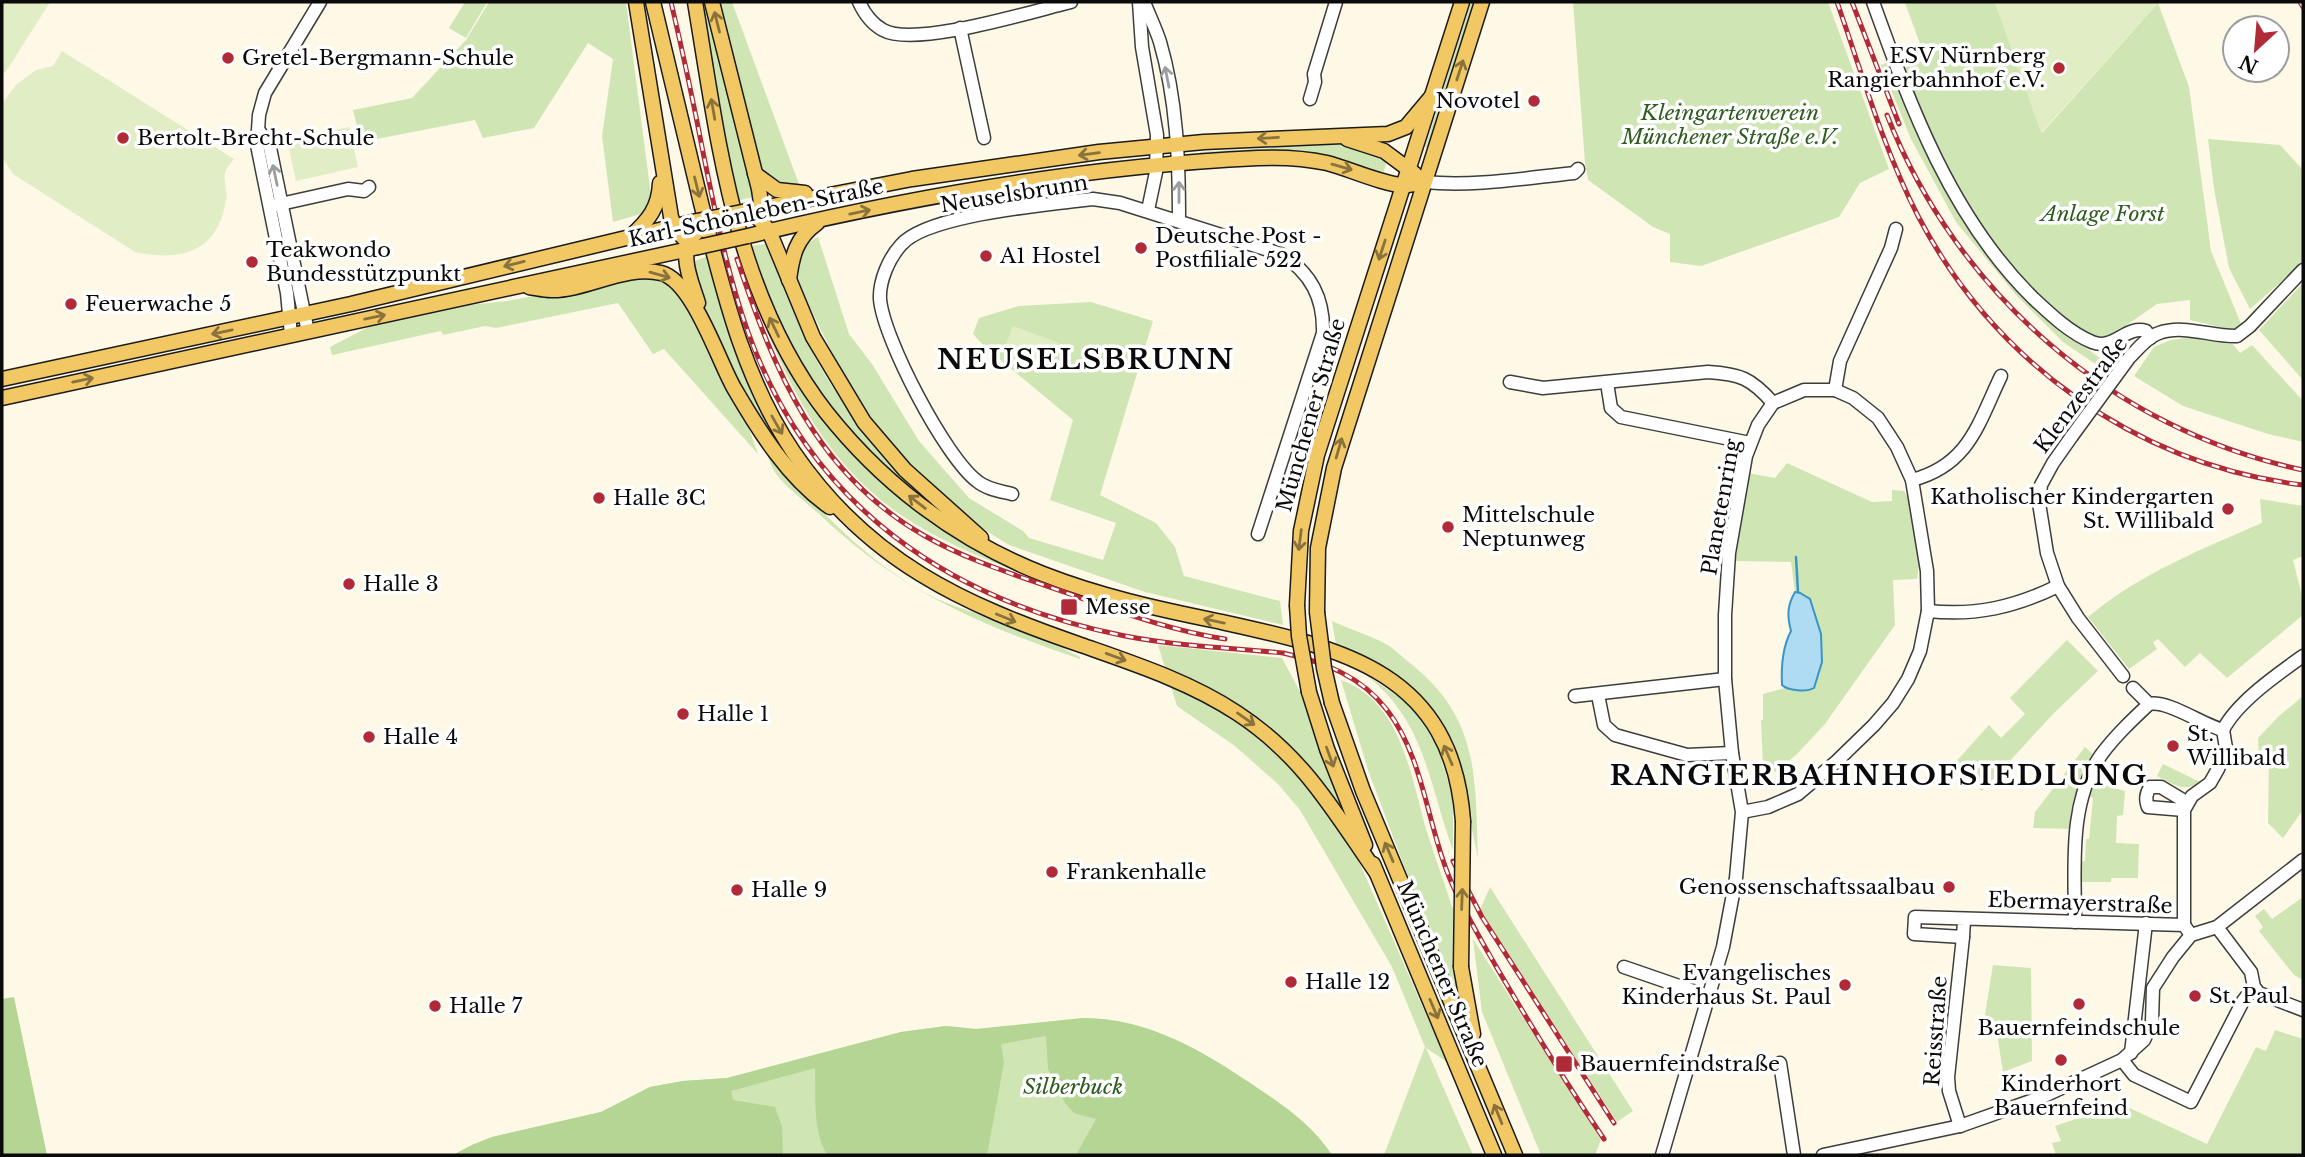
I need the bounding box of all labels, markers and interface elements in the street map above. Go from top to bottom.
one-way arrow [710,12,723,34]
north arrow [2221,14,2291,84]
place label: ESV Nürnberg Rangierbahnhof e.V. [1827,43,2045,93]
place label: Gretel-Bergmann-Schule [242,45,514,71]
marker: Gretel-Bergmann-Schule [220,50,236,66]
text: N [2236,50,2262,78]
one-way arrow [1455,60,1467,82]
marker: ESV Nürnberg Rangierbahnhof e.V. [2051,60,2067,76]
one-way arrow [1159,66,1173,89]
place label: Novotel [1436,88,1520,114]
marker: Novotel [1526,93,1542,109]
one-way arrow [706,98,719,121]
park label: Kleingartenverein Münchener Straße e.V. [1621,100,1838,150]
place label: Bertolt-Brecht-Schule [137,125,375,151]
marker: Bertolt-Brecht-Schule [115,130,131,146]
one-way arrow [1257,132,1280,145]
one-way arrow [1079,147,1101,160]
one-way arrow [1331,162,1353,175]
one-way arrow [268,164,282,187]
street label: Neuselsbrunn [938,169,1090,219]
street label: Karl-Schönleben-Straße [626,173,886,253]
one-way arrow [691,175,704,198]
one-way arrow [1172,181,1186,204]
park label: Anlage Forst [2038,201,2165,227]
one-way arrow [848,205,871,219]
place label: Deutsche Post - Postfiliale 522 [1155,223,1322,273]
place label: Teakwondo Bundesstützpunkt [266,237,461,287]
one-way arrow [1375,239,1387,261]
marker: Deutsche Post - Postfiliale 522 [1133,240,1149,256]
place label: A1 Hostel [999,243,1101,269]
marker: A1 Hostel [978,248,994,264]
marker: Teakwondo Bundesstützpunkt [244,254,260,270]
one-way arrow [503,258,526,272]
one-way arrow [648,269,671,282]
place label: Feuerwache 5 [85,291,231,317]
marker: Feuerwache 5 [63,296,79,312]
one-way arrow [363,310,386,324]
street label: Münchener Straße [1271,315,1351,515]
one-way arrow [766,317,780,338]
one-way arrow [211,325,234,339]
street label: Klenzestraße [2029,332,2133,458]
district label: NEUSELSBRUNN [937,342,1235,377]
one-way arrow [71,373,94,387]
one-way arrow [770,415,784,435]
street label: Planetenring [1696,436,1746,577]
one-way arrow [1334,438,1347,460]
place label: Katholischer Kindergarten St. Willibald [1930,484,2214,534]
place label: Halle 3C [613,485,706,511]
marker: Halle 3C [591,490,607,506]
one-way arrow [908,494,926,509]
marker: Katholischer Kindergarten St. Willibald [2220,501,2236,517]
place label: Mittelschule Neptunweg [1462,502,1595,552]
marker: Mittelschule Neptunweg [1440,519,1456,535]
one-way arrow [1293,528,1306,550]
place label: Halle 3 [363,571,439,597]
marker: Halle 3 [341,576,357,592]
place label: Messe [1085,594,1151,620]
marker: Messe [1059,597,1079,617]
one-way arrow [995,612,1017,625]
one-way arrow [1203,613,1226,627]
one-way arrow [1104,652,1126,664]
place label: Halle 1 [697,701,769,727]
marker: Halle 1 [675,706,691,722]
one-way arrow [1236,712,1255,726]
place label: St. Willibald [2186,721,2286,771]
place label: Halle 4 [383,724,458,750]
marker: Halle 4 [361,729,377,745]
marker: St. Willibald [2165,738,2181,754]
one-way arrow [1441,744,1454,766]
one-way arrow [1325,746,1337,768]
district label: RANGIERBAHNHOFSIEDLUNG [1610,758,2148,793]
one-way arrow [1382,842,1395,863]
place label: Frankenhalle [1066,859,1206,885]
marker: Frankenhalle [1044,864,1060,880]
place label: Genossenschaftssaalbau [1679,874,1935,900]
place label: Halle 9 [751,877,827,903]
street label: Münchener Straße [1391,877,1493,1071]
marker: Genossenschaftssaalbau [1941,879,1957,895]
marker: Halle 9 [729,882,745,898]
street label: Ebermayerstraße [1987,887,2173,919]
one-way arrow [1456,888,1469,911]
place label: Evangelisches Kinderhaus St. Paul [1621,960,1831,1010]
place label: Halle 12 [1305,969,1390,995]
marker: Halle 12 [1283,974,1299,990]
street label: Reisstraße [1919,975,1953,1087]
marker: Evangelisches Kinderhaus St. Paul [1837,977,1853,993]
place label: St. Paul [2209,983,2289,1009]
marker: St. Paul [2187,988,2203,1004]
place label: Halle 7 [449,993,523,1019]
marker: Bauernfeindschule [2071,996,2087,1012]
marker: Halle 7 [427,998,443,1014]
one-way arrow [1428,998,1441,1020]
place label: Bauernfeindschule [1978,1015,2180,1041]
place label: Bauernfeindstraße [1580,1051,1780,1077]
marker: Kinderhort Bauernfeind [2053,1052,2069,1068]
marker: Bauernfeindstraße [1554,1054,1574,1074]
place label: Kinderhort Bauernfeind [1994,1071,2128,1121]
park label: Silberbuck [1023,1074,1123,1100]
one-way arrow [1491,1104,1504,1126]

